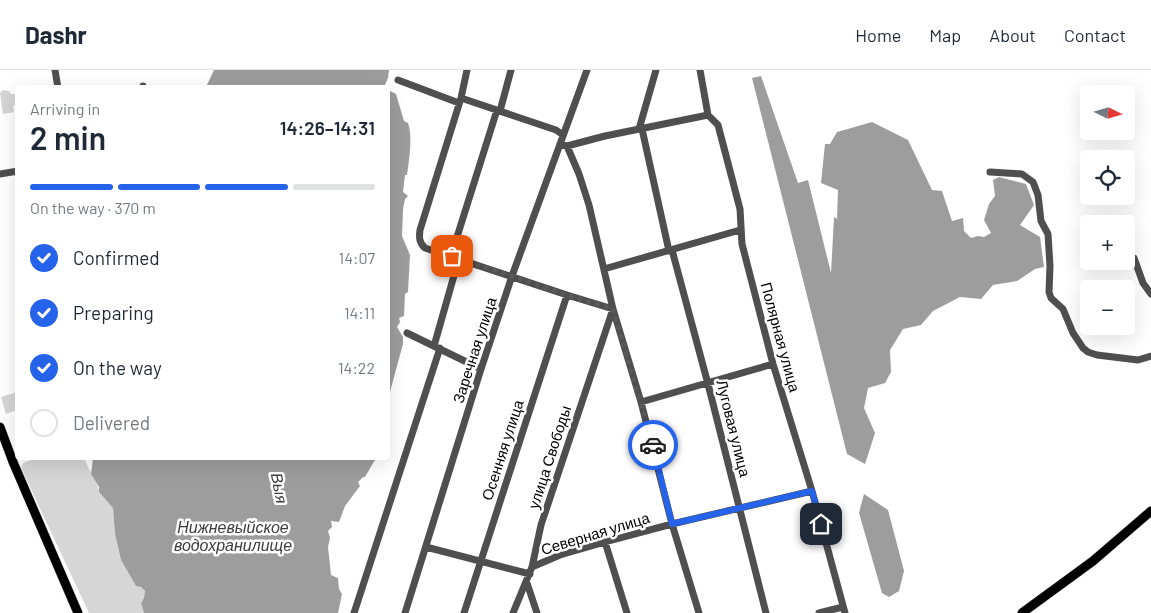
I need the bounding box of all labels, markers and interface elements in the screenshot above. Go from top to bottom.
text: Dashr [25,20,87,49]
text: Home [855,24,901,46]
text: Map [929,24,961,46]
text: About [989,24,1036,46]
text: Contact [1064,24,1126,46]
north arrow [1080,85,1135,140]
map controls [1080,85,1135,335]
text: Arriving in [30,99,100,118]
text: 14:26–14:31 [280,116,375,139]
text: 2 min [30,118,106,156]
button: locate [1080,150,1135,205]
text: On the way · 370 m [30,198,156,217]
button: + [1080,215,1135,270]
pin [431,235,473,277]
icon: bag [438,242,466,270]
icon: check [30,244,58,272]
text: Confirmed [73,246,160,269]
text: 14:07 [339,248,375,267]
street label: Полярная улица [758,280,804,395]
button: − [1080,280,1135,335]
street label: Заречная улица [448,294,500,405]
icon: check [30,299,58,327]
text: Preparing [73,301,154,324]
text: 14:11 [344,303,375,322]
icon: check [30,354,58,382]
text: On the way [73,356,162,379]
text: 14:22 [338,358,375,377]
street label: Луговая улица [713,378,755,479]
street label: Осенняя улица [477,397,527,503]
street label: улица Свободы [524,403,574,511]
text: Delivered [73,411,150,434]
courier [628,420,678,470]
icon: car [639,431,667,459]
water label: Выя [268,471,292,505]
pin [800,503,842,545]
street label: Северная улица [539,508,652,558]
icon: home [807,510,835,538]
water label: Нижневыйское водохранилище [174,517,292,554]

